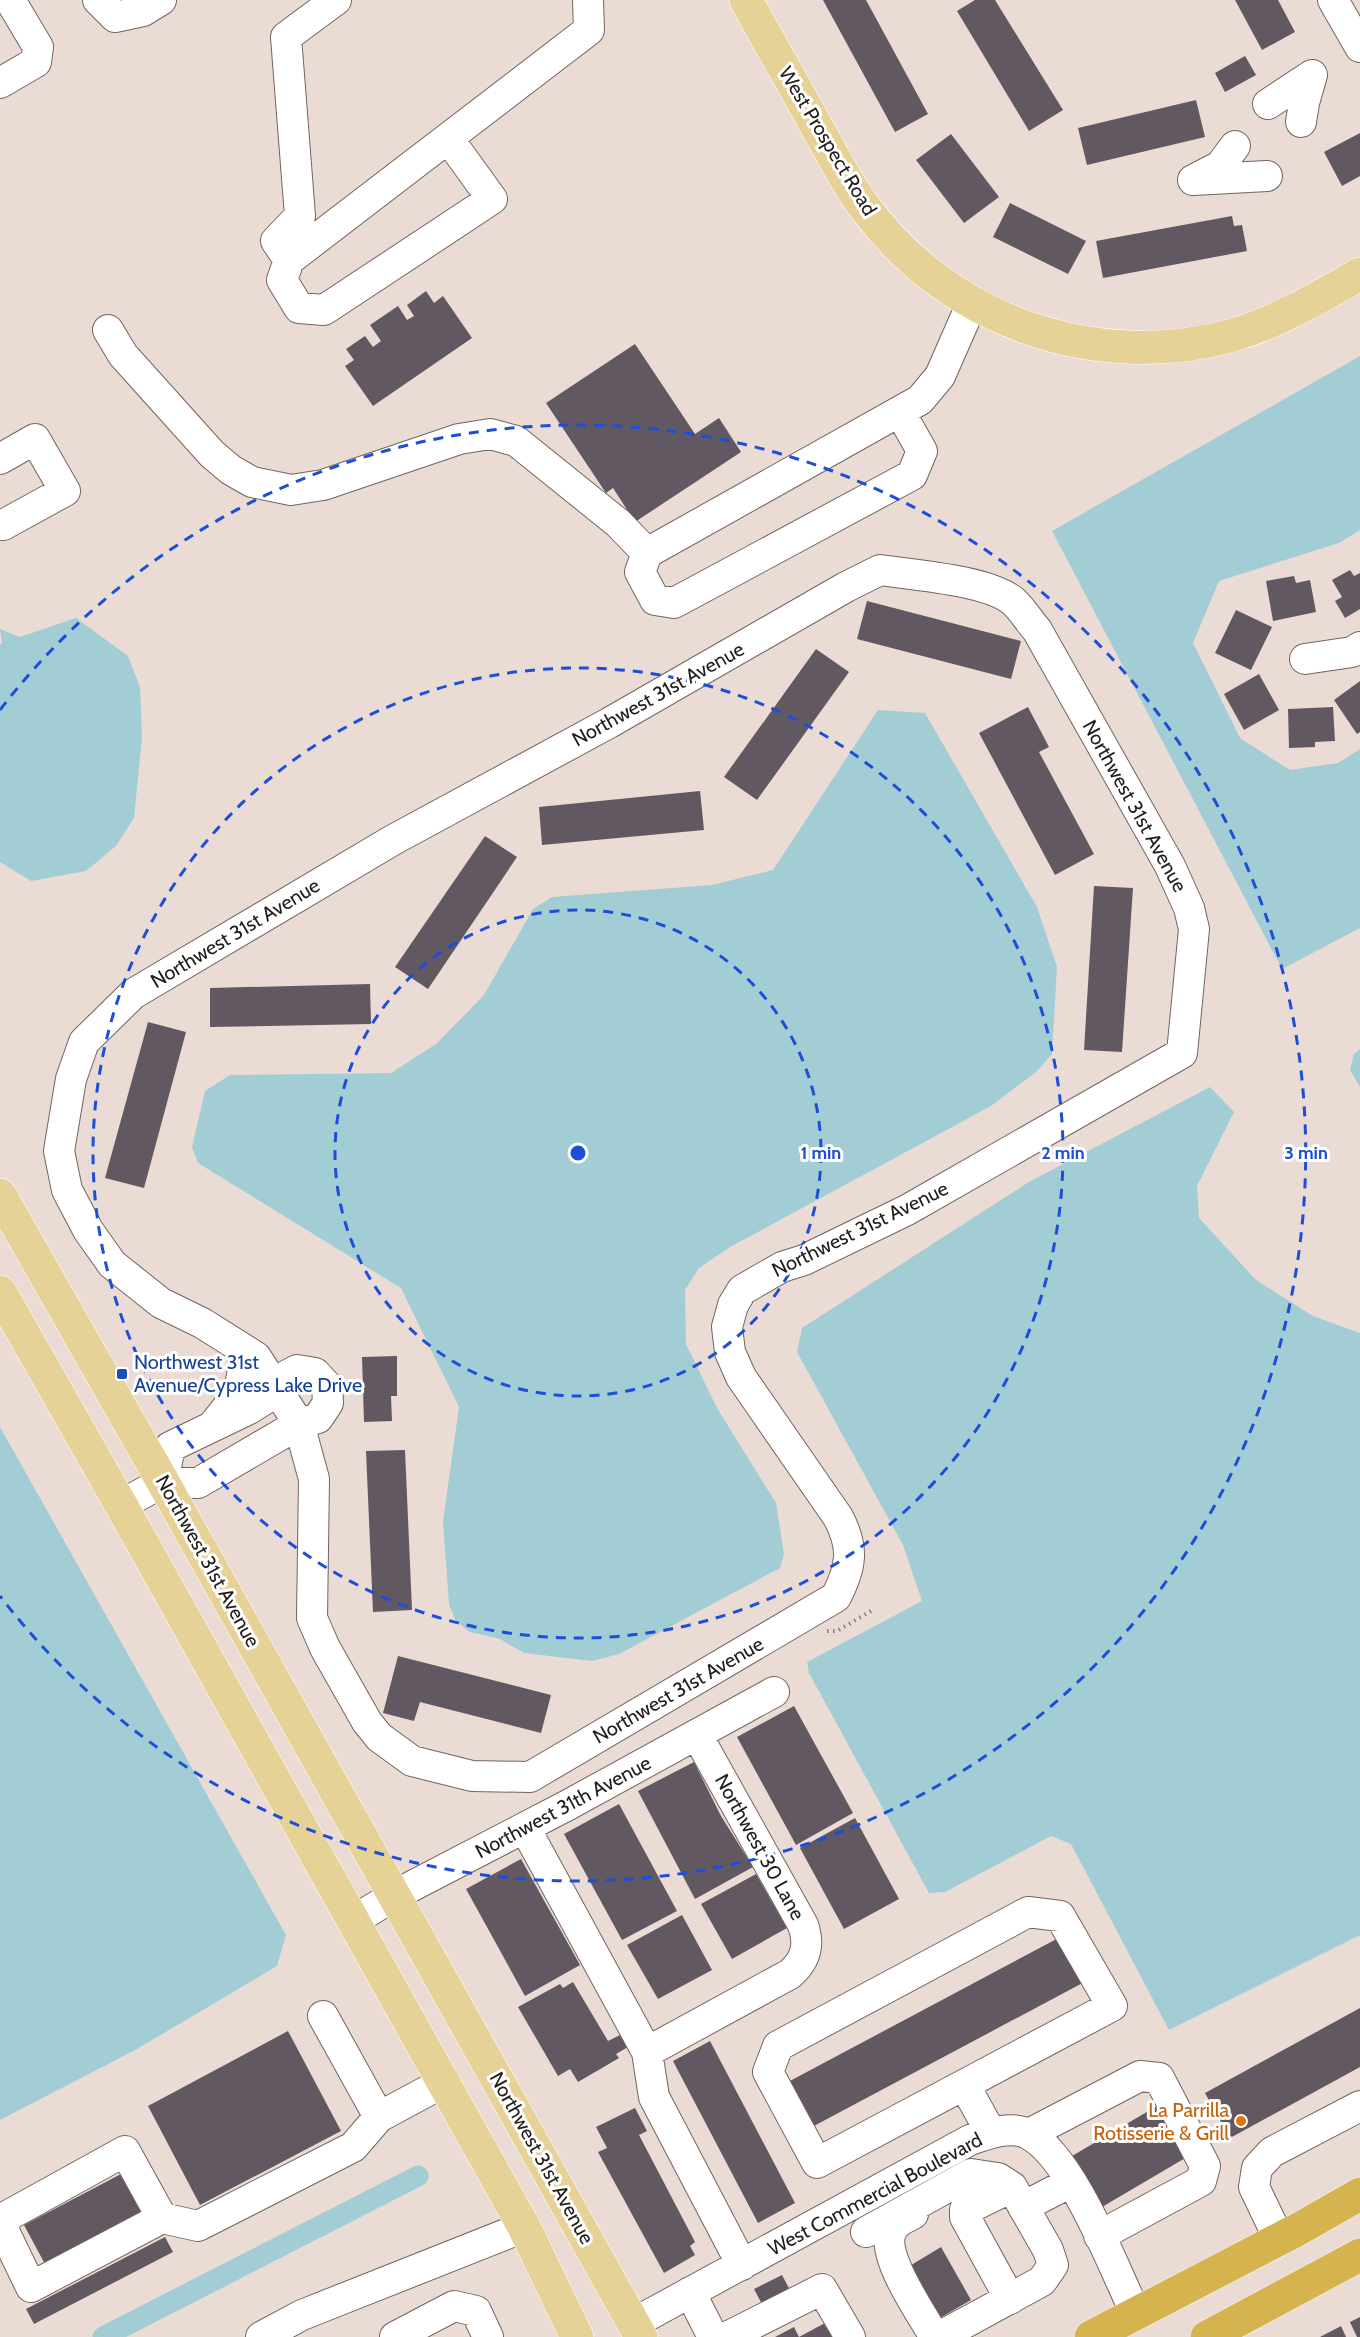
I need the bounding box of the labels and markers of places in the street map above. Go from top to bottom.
centre of rings [568,1143,588,1163]
place label: Northwest 31st Avenue/Cypress Lake Drive [134,1350,362,1397]
marker: Northwest 31st Avenue/Cypress Lake Drive [115,1367,129,1381]
place label: La Parrilla Rotisserie & Grill [1093,2098,1229,2145]
marker: La Parrilla Rotisserie & Grill [1234,2114,1248,2128]

